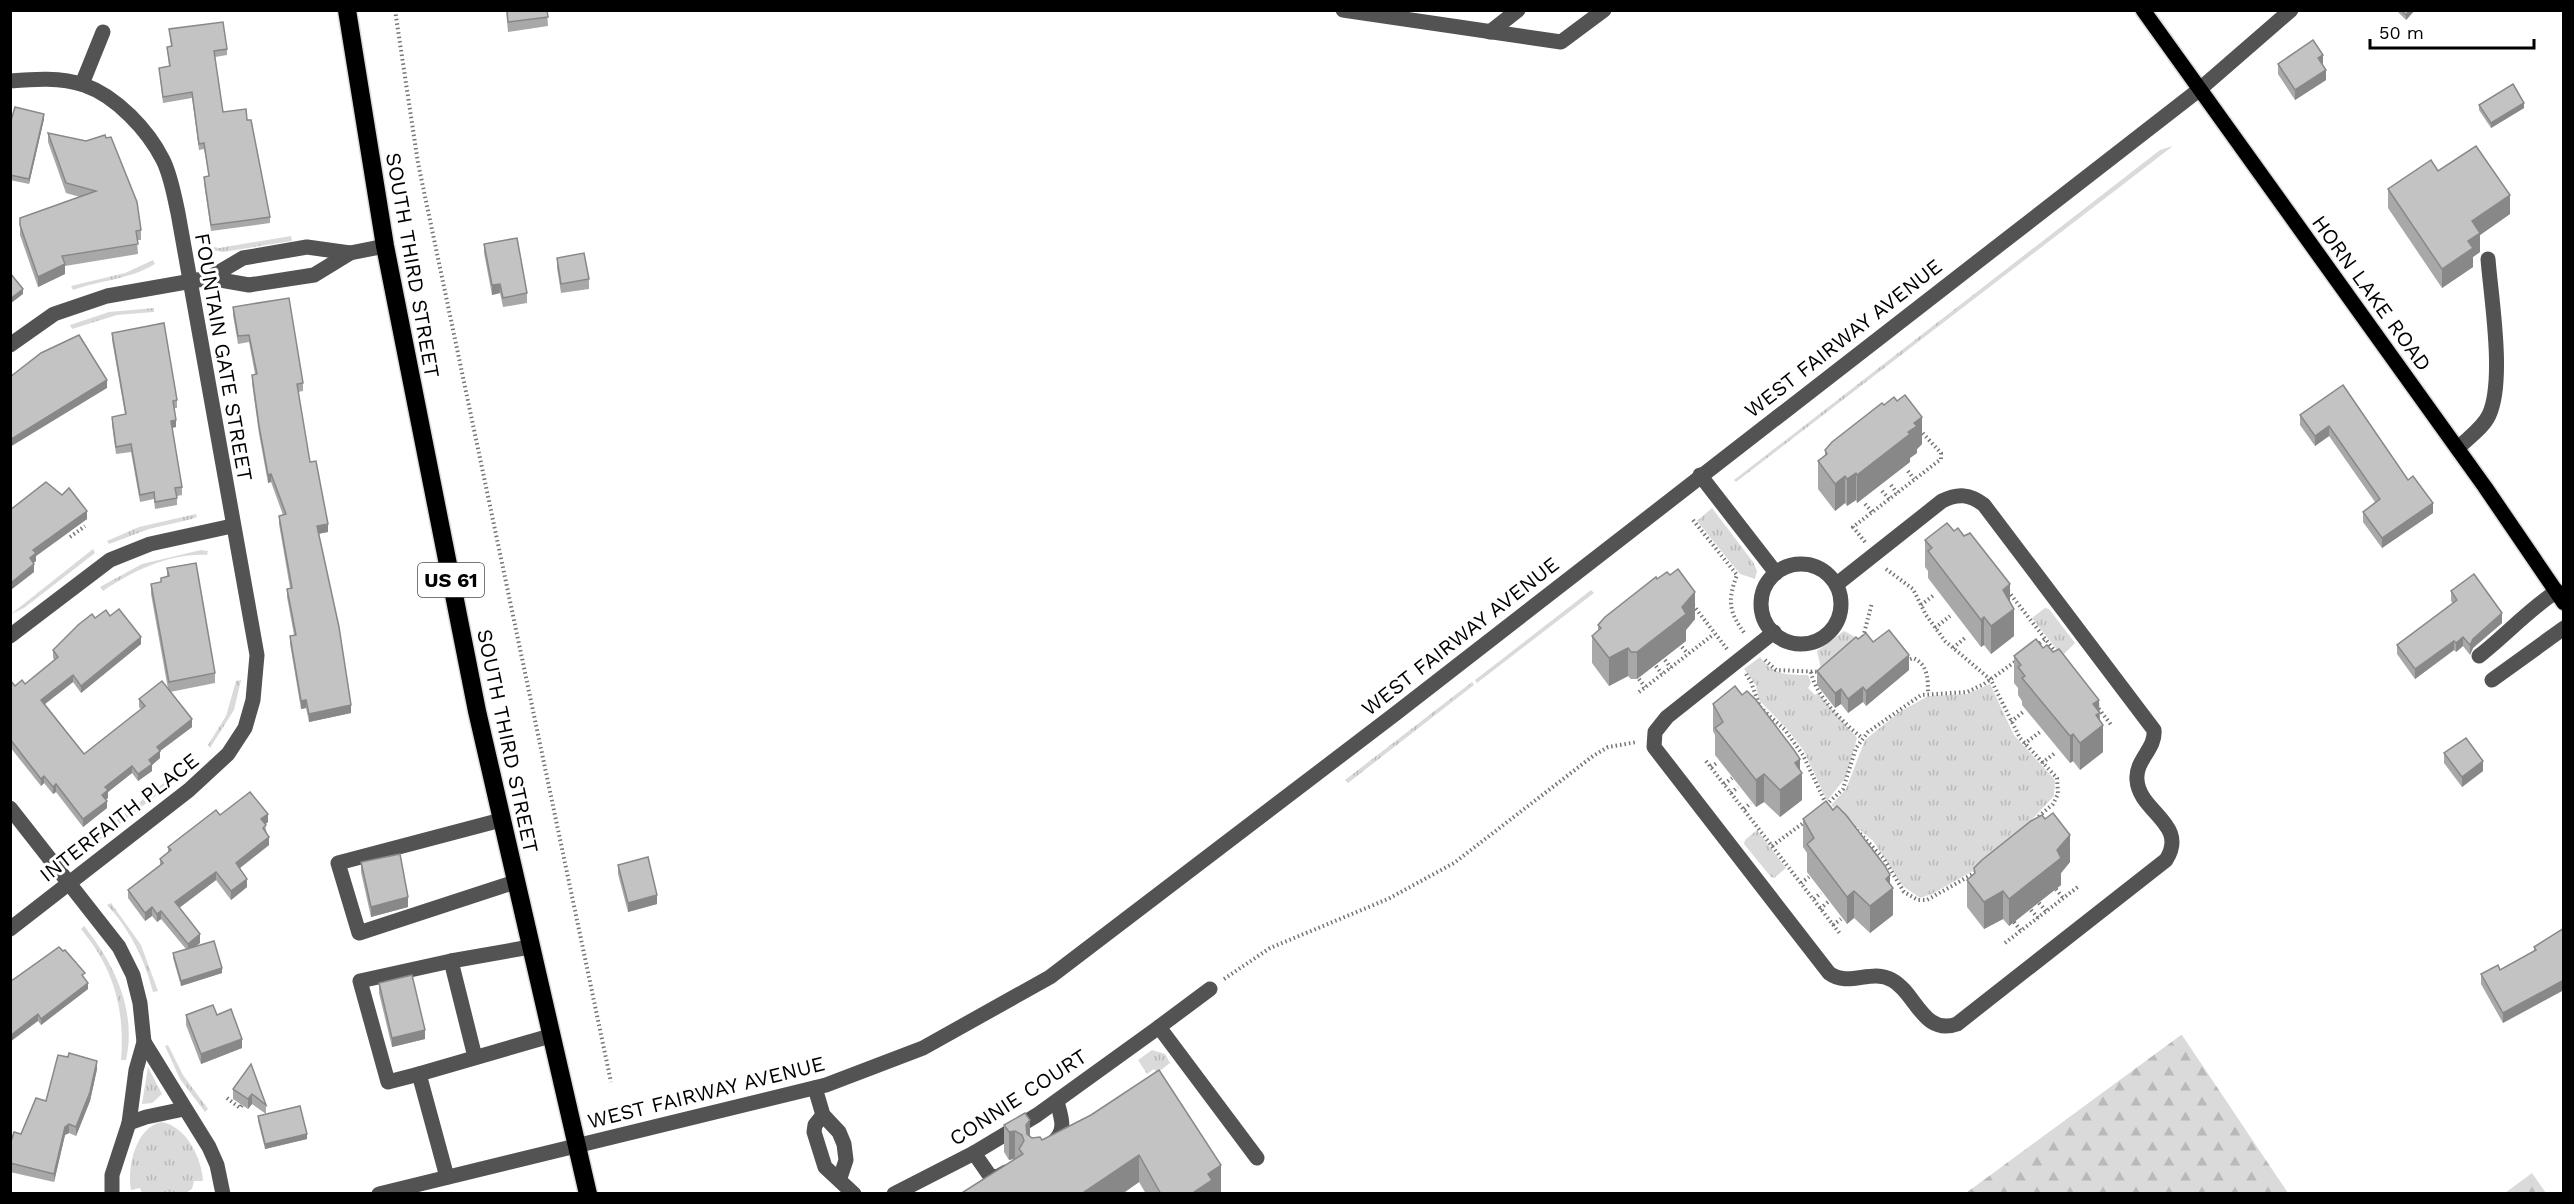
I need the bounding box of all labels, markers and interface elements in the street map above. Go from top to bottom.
scale bar [2370,12,2534,50]
text: 50 m [2379,22,2424,43]
street label: SOUTH THIRD STREET [381,150,445,380]
street label: HORN LAKE ROAD [2307,210,2437,376]
street label: FOUNTAIN GATE STREET [190,231,258,483]
street label: WEST FAIRWAY AVENUE [1739,253,1947,423]
street label: WEST FAIRWAY AVENUE [1356,551,1564,721]
road number: US 61 [418,563,484,597]
street label: SOUTH THIRD STREET [472,627,544,856]
street label: INTERFAITH PLACE [35,747,203,887]
street label: CONNIE COURT [945,1043,1092,1151]
street label: WEST FAIRWAY AVENUE [585,1050,827,1134]

